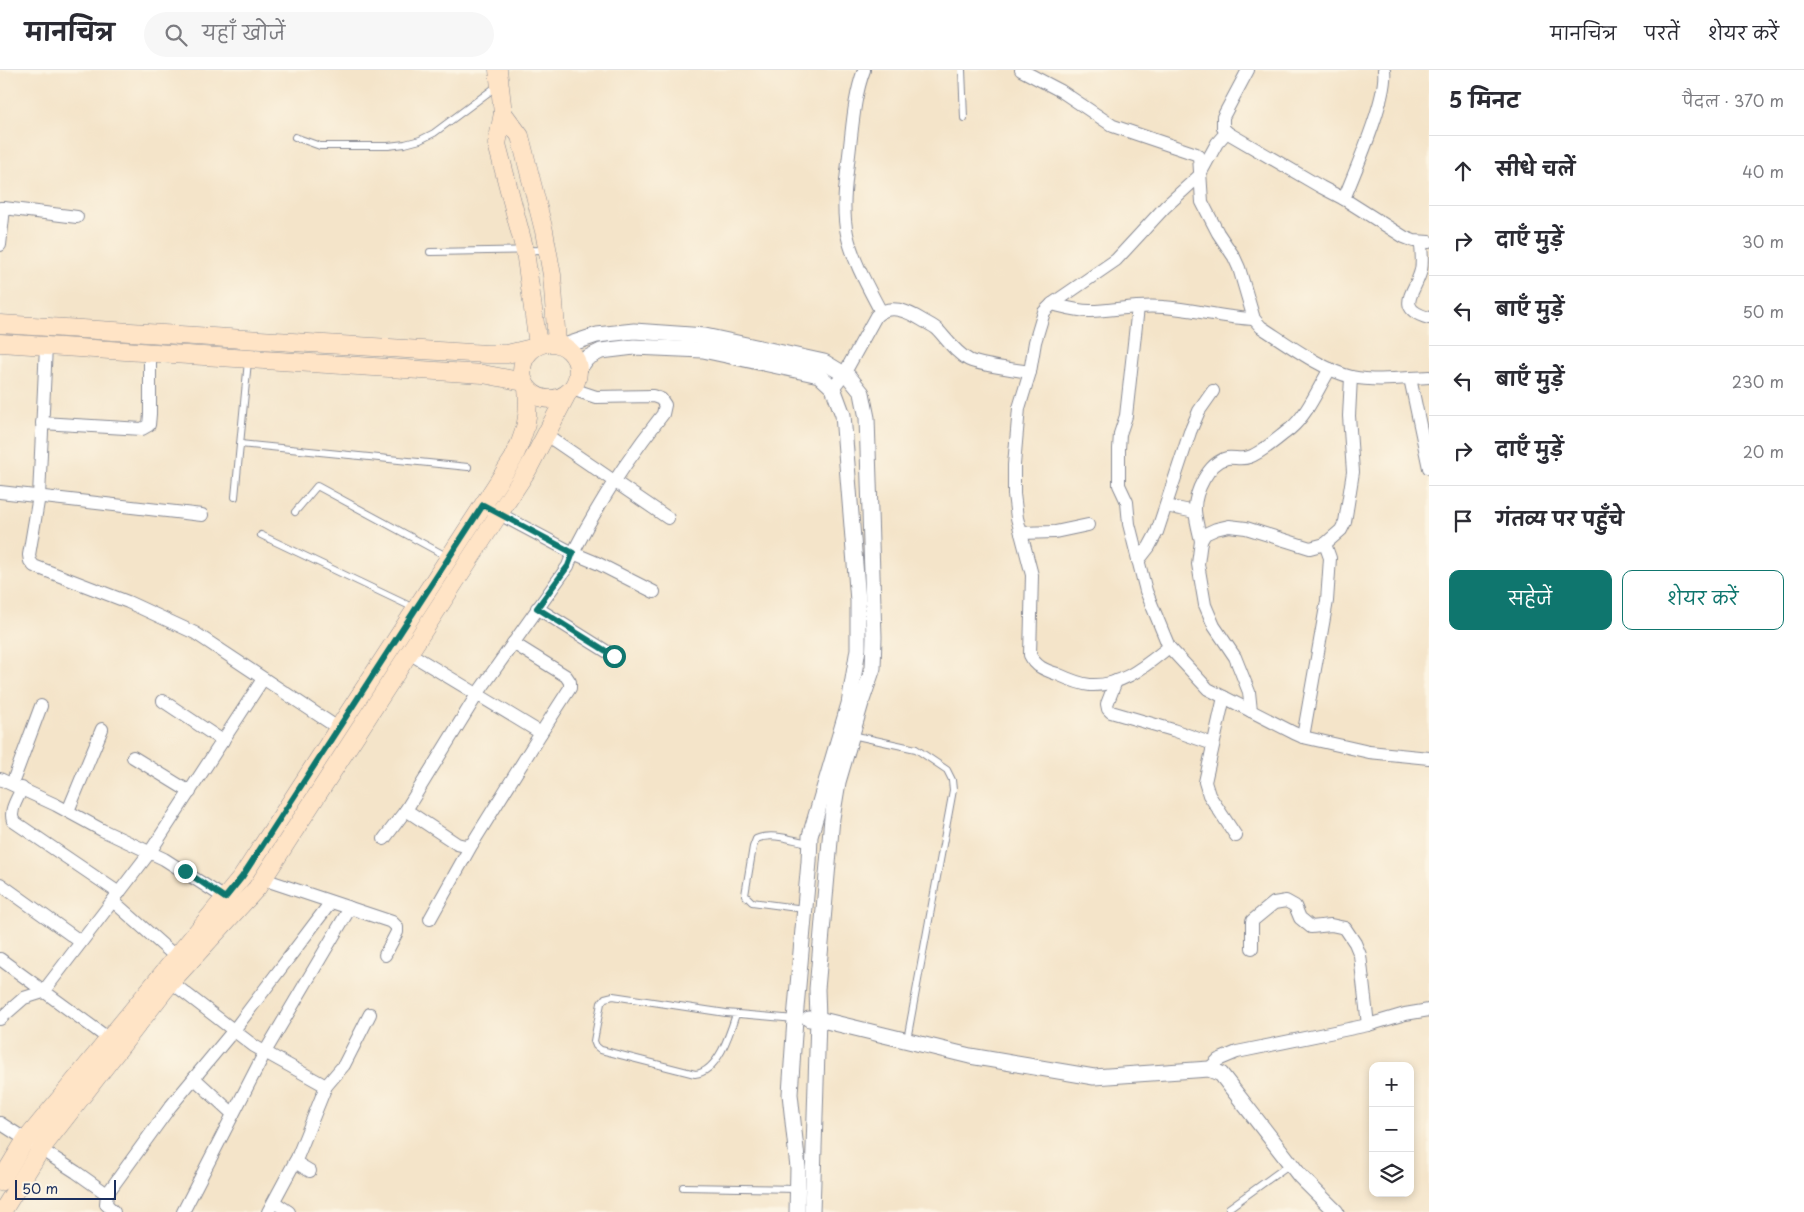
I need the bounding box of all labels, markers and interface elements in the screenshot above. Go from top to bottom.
search box [144,12,494,57]
text: मानचित्र [25,13,114,49]
text: यहाँ खोजें [202,18,285,46]
text: मानचित्र [1550,19,1616,46]
text: परतें [1644,19,1680,46]
text: शेयर करें [1708,19,1779,46]
icon: search [162,21,190,49]
text: 5 मिनट [1449,83,1520,115]
text: पैदल · 370 m [1682,88,1784,112]
text: सीधे चलें [1496,154,1575,182]
icon: ahead [1449,157,1477,185]
text: 40 m [1742,159,1784,183]
text: दाएँ मुड़ें [1496,224,1563,252]
icon: right [1449,227,1477,255]
text: 30 m [1742,229,1784,253]
text: बाएँ मुड़ें [1496,294,1564,322]
icon: left [1449,297,1477,325]
text: 50 m [1743,299,1784,323]
text: बाएँ मुड़ें [1496,364,1564,392]
icon: left [1449,367,1477,395]
text: 230 m [1732,369,1784,393]
text: दाएँ मुड़ें [1496,434,1563,462]
icon: right [1449,437,1477,465]
text: 20 m [1743,439,1784,463]
text: गंतव्य पर पहुँचे [1496,504,1624,532]
icon: arrive [1449,507,1477,535]
button: सहेजें [1449,570,1612,630]
button: शेयर करें [1622,570,1784,630]
route start [603,645,626,668]
route end [174,860,197,883]
map controls [1369,1062,1414,1197]
button: + [1369,1062,1414,1107]
button: − [1369,1107,1414,1152]
button: layers [1369,1152,1414,1197]
scale bar [15,1177,116,1200]
text: 50 m [22,1178,58,1199]

